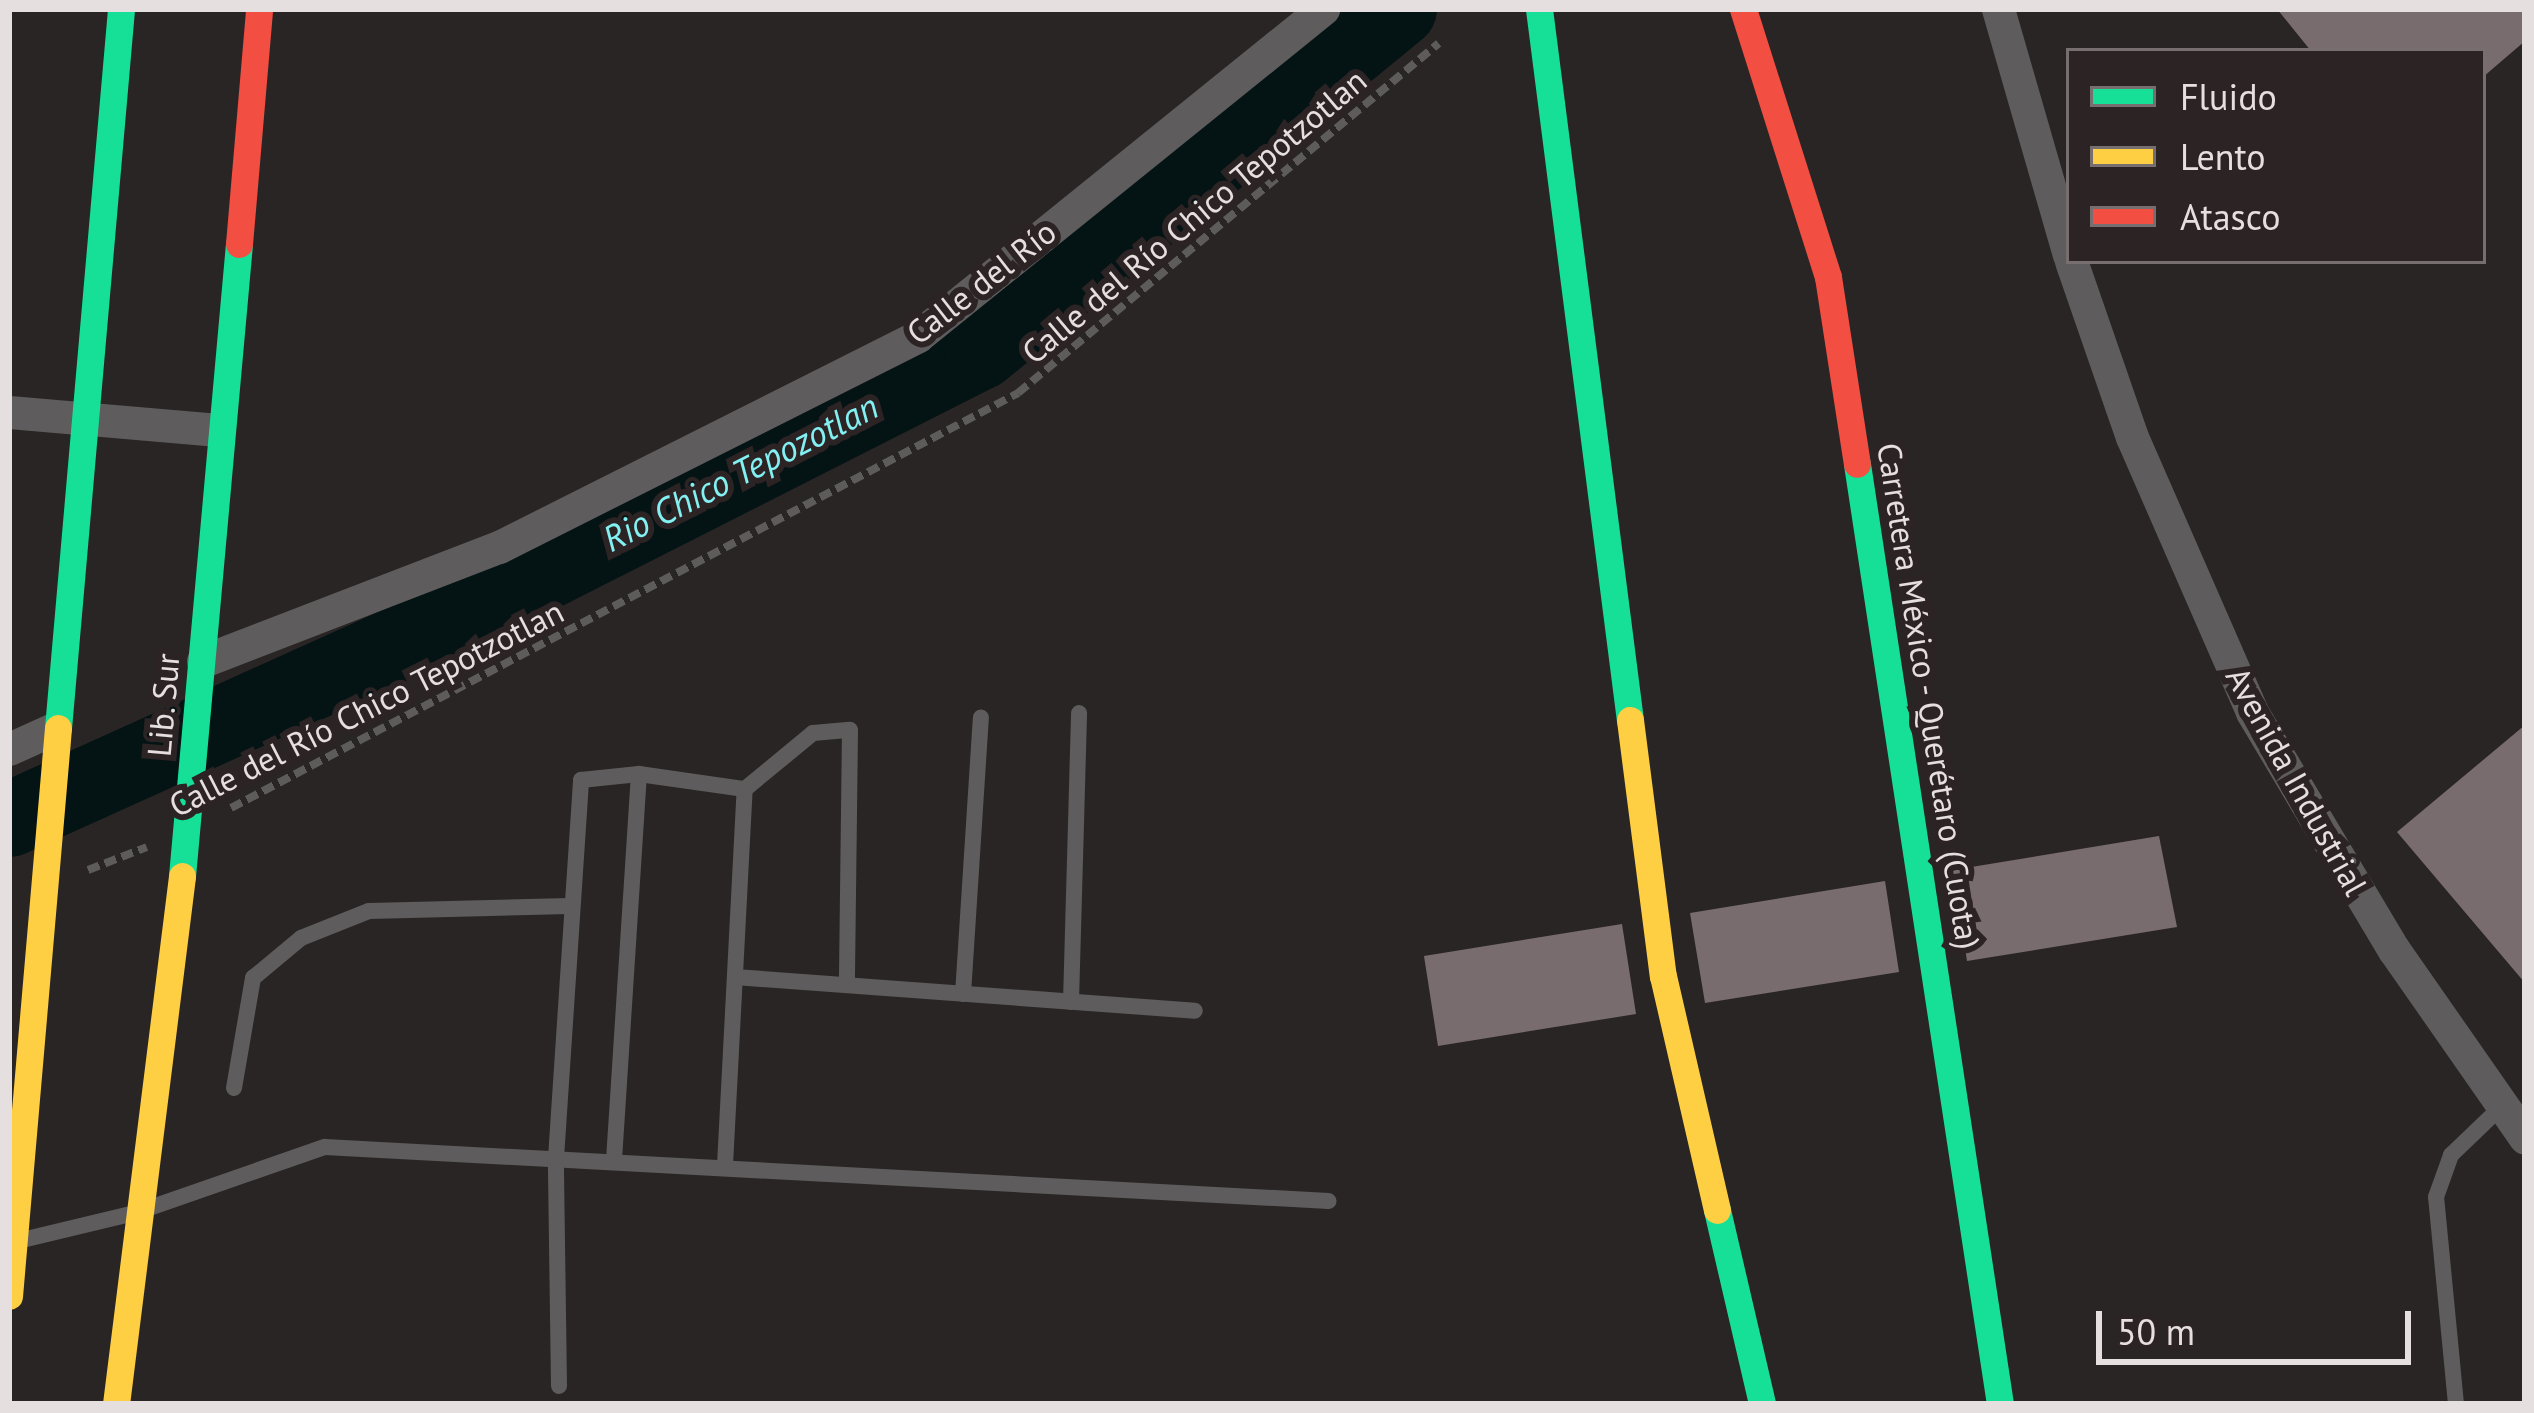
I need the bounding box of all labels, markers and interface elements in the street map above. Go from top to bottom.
legend [2066,48,2486,264]
street label: Calle del Río Chico Tepotzotlan [1013,60,1375,372]
text: Fluido [2180,73,2277,120]
text: Lento [2180,133,2266,180]
text: Atasco [2180,193,2280,240]
street label: Calle del Río [899,212,1063,352]
water label: Rio Chico Tepozotlan [595,384,885,560]
street label: Carretera México - Querétaro (Cuota) [1869,437,1989,955]
street label: Calle del Río Chico Tepotzotlan [162,591,570,825]
street label: Lib. Sur [139,651,187,759]
street label: Avenida Industrial [2218,660,2376,902]
scale bar [2102,1287,2417,1361]
text: 50 m [2117,1308,2195,1355]

